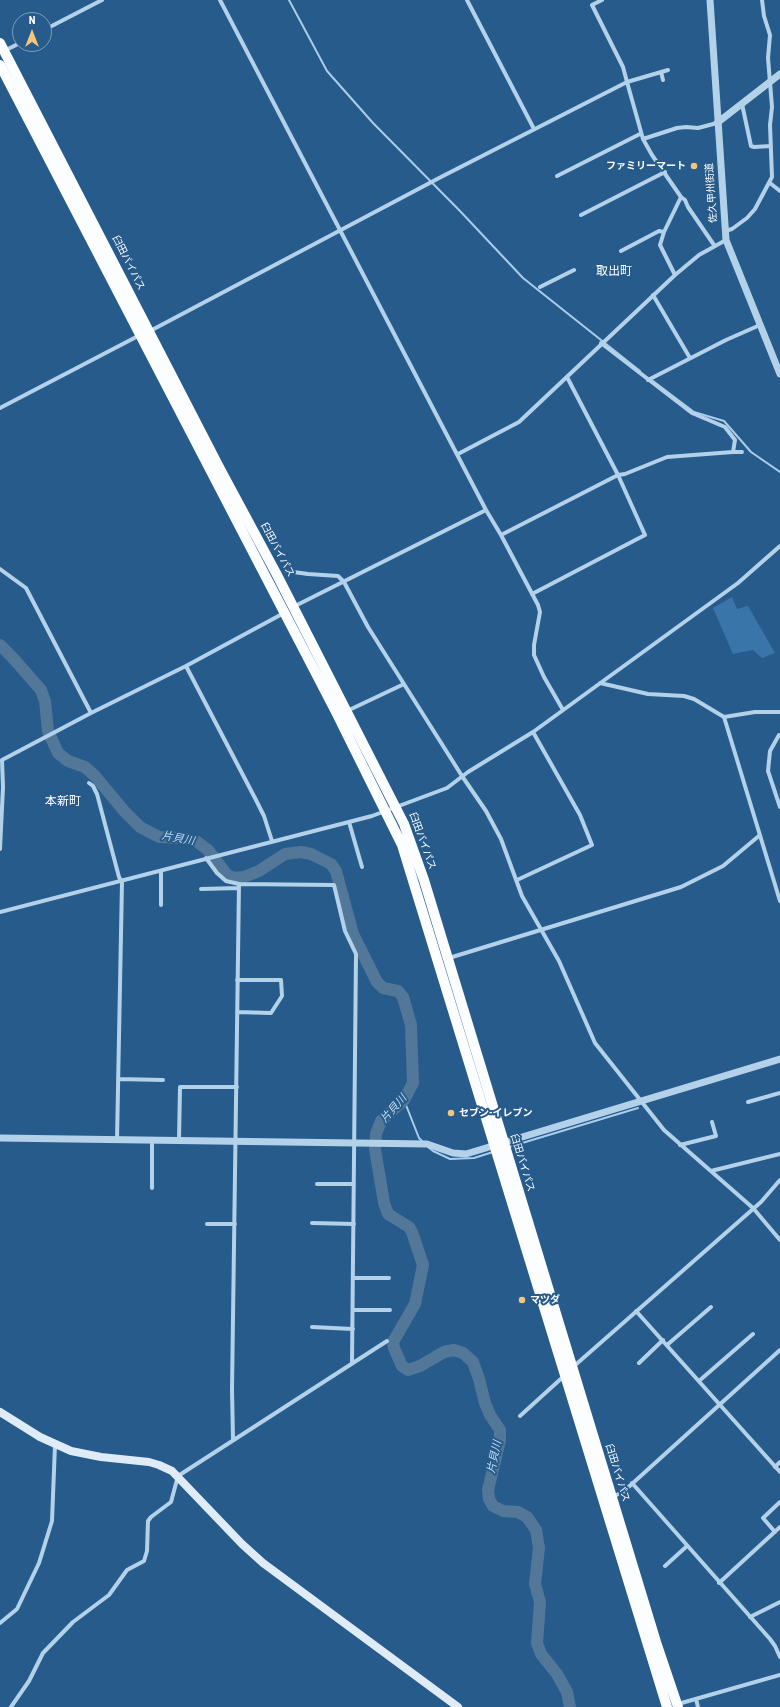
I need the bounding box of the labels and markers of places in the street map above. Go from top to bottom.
place label: ファミリーマート [606,160,686,172]
marker: ファミリーマート [689,161,699,171]
place label: セブン-イレブン [459,1107,533,1119]
marker: セブン-イレブン [446,1108,456,1118]
place label: マツダ [530,1294,560,1306]
marker: マツダ [517,1295,527,1305]

